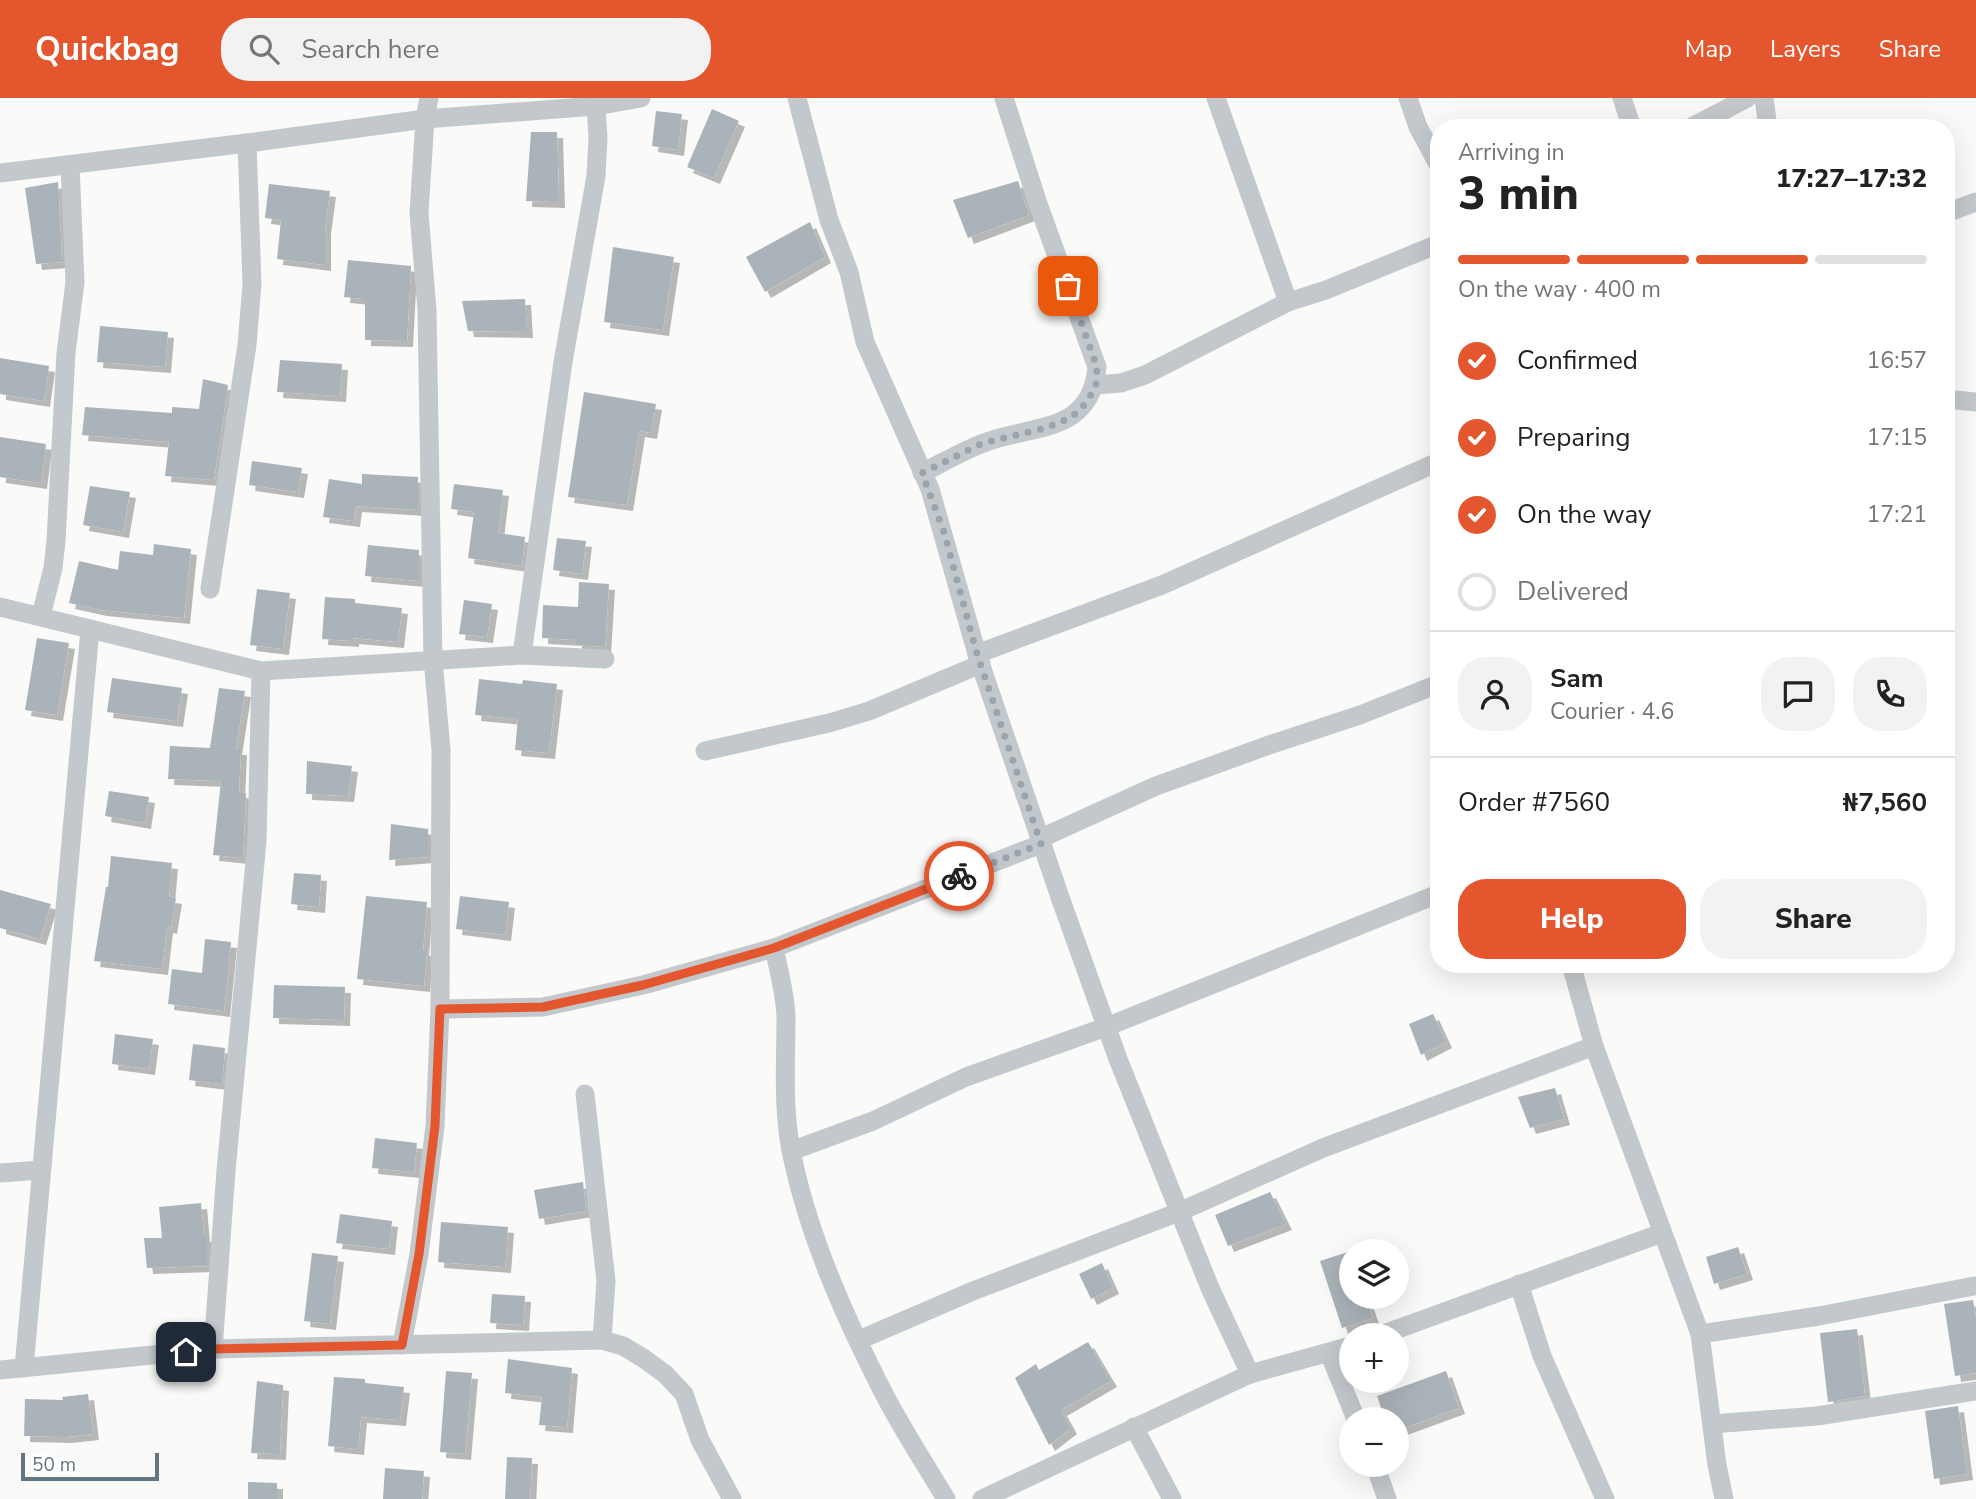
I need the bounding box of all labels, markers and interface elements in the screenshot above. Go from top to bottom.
search box [221,18,711,81]
text: Quickbag [35,27,179,72]
icon: search [245,30,283,68]
text: Search here [301,32,439,67]
text: Map [1685,33,1732,65]
text: Layers [1770,33,1841,65]
text: Share [1879,33,1941,65]
text: Arriving in [1458,137,1565,168]
text: 17:27–17:32 [1776,161,1927,196]
text: 3 min [1458,162,1579,225]
pin [1038,256,1098,316]
icon: bag [1049,267,1087,305]
text: On the way · 400 m [1458,274,1661,305]
icon: check [1458,342,1496,380]
text: Confirmed [1517,343,1638,378]
text: 16:57 [1867,345,1927,376]
icon: check [1458,419,1496,457]
text: Preparing [1517,420,1630,455]
text: 17:15 [1867,422,1927,453]
icon: check [1458,496,1496,534]
text: On the way [1517,497,1651,532]
text: 17:21 [1867,499,1927,530]
text: Delivered [1517,574,1629,609]
button: person [1458,657,1532,731]
button: chat [1761,657,1835,731]
button: phone [1853,657,1927,731]
text: Sam [1550,661,1603,696]
text: Courier · 4.6 [1550,696,1674,727]
text: Order #7560 [1458,785,1610,820]
text: ₦7,560 [1843,785,1927,820]
courier [924,841,994,911]
icon: bike [940,857,978,895]
button: Help [1458,879,1686,959]
button: Share [1700,879,1927,959]
map controls [1339,1239,1409,1477]
button: layers [1339,1239,1409,1309]
pin [156,1322,216,1382]
button: + [1339,1323,1409,1393]
icon: home [167,1333,205,1371]
button: − [1339,1407,1409,1477]
scale bar [21,1450,159,1482]
text: 50 m [32,1452,76,1478]

